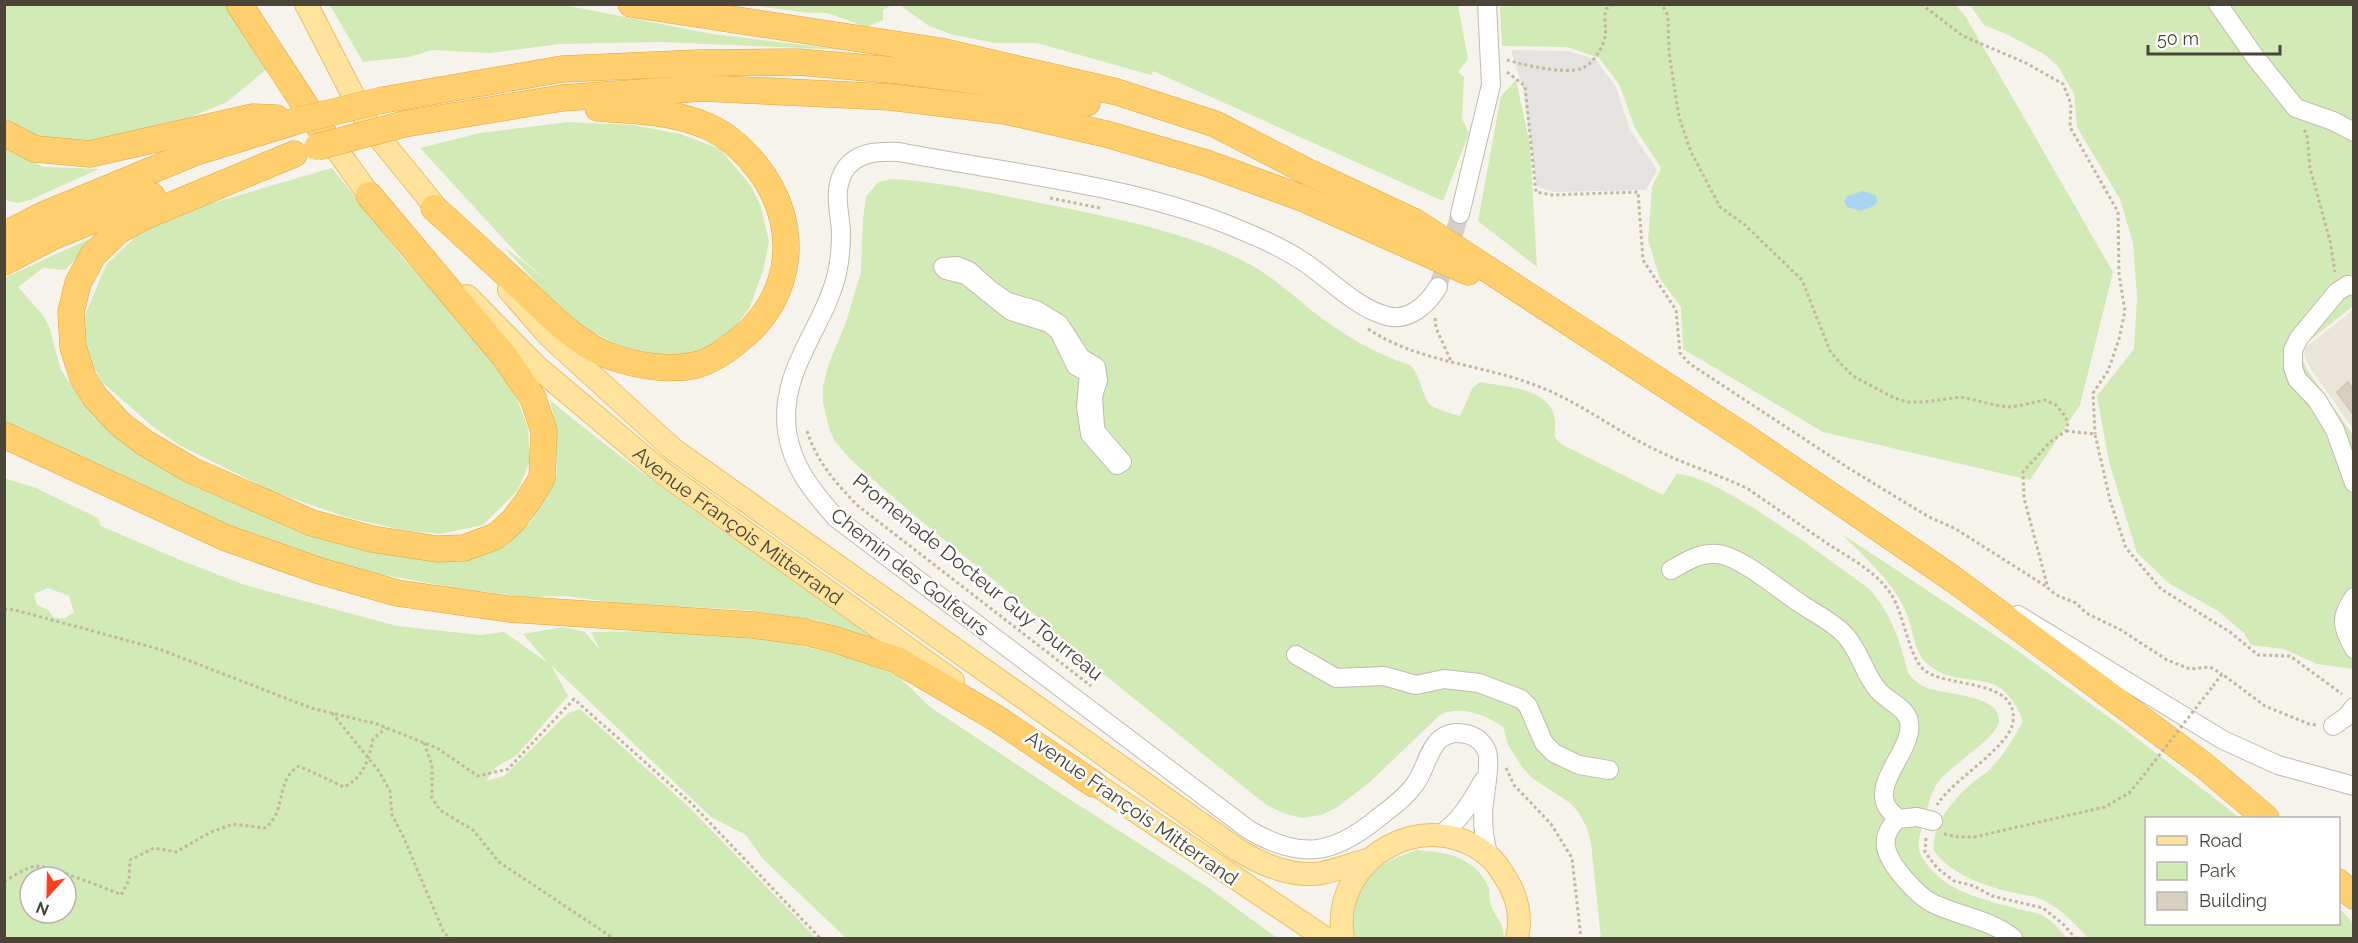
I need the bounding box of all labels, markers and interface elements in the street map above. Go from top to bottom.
scale bar [2148,18,2280,56]
text: 50 m [2157,28,2199,49]
street label: Avenue François Mitterrand [628,441,848,610]
street label: Promenade Docteur Guy Tourreau [848,469,1108,685]
street label: Chemin des Golfeurs [826,503,994,641]
street label: Avenue François Mitterrand [1021,725,1243,891]
legend [2145,817,2340,925]
text: Road [2199,830,2242,851]
text: Park [2199,860,2236,881]
north arrow [18,865,78,925]
text: Building [2199,890,2267,911]
text: N [33,897,52,920]

